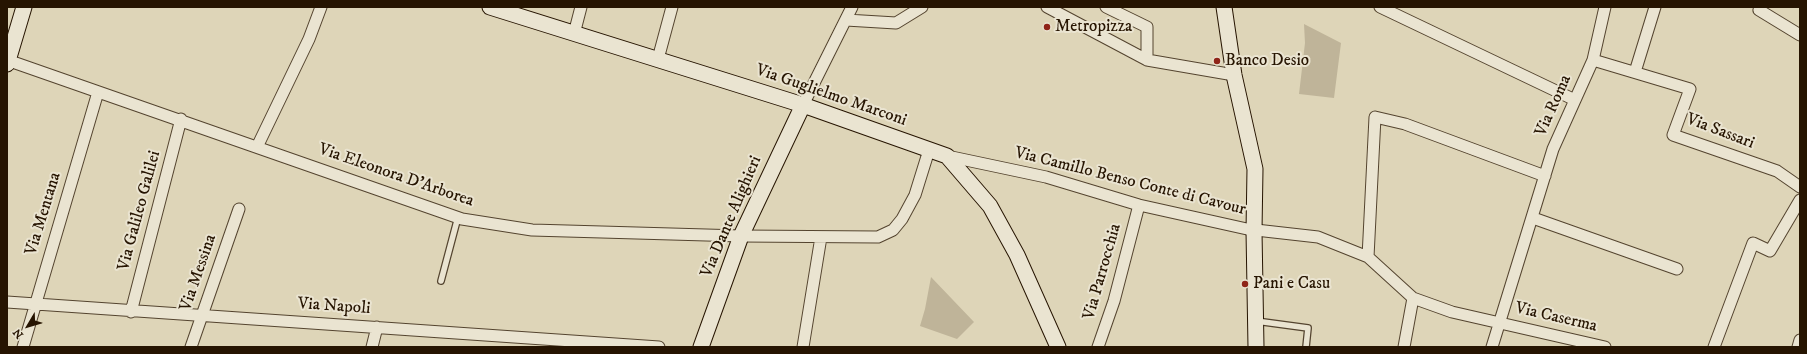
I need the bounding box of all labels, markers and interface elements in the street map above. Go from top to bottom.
place label: Metropizza [1055,17,1132,37]
marker: Metropizza [1042,22,1052,32]
place label: Banco Desio [1225,51,1309,71]
marker: Banco Desio [1212,56,1222,66]
street label: Via Guglielmo Marconi [753,61,909,131]
street label: Via Roma [1531,72,1577,140]
street label: Via Sassari [1683,110,1757,154]
street label: Via Eleonora D'Arborea [316,140,476,212]
street label: Via Camillo Benso Conte di Cavour [1012,143,1248,221]
street label: Via Galileo Galilei [114,149,166,273]
street label: Via Dante Alighieri [697,153,767,281]
street label: Via Mentana [22,170,66,258]
street label: Via Parrocchia [1080,222,1126,322]
street label: Via Messina [176,232,222,314]
place label: Pani e Casu [1253,274,1330,294]
marker: Pani e Casu [1240,279,1250,289]
street label: Via Napoli [297,294,371,320]
street label: Via Caserma [1513,299,1599,337]
north arrow [8,306,48,346]
text: N [10,326,27,341]

